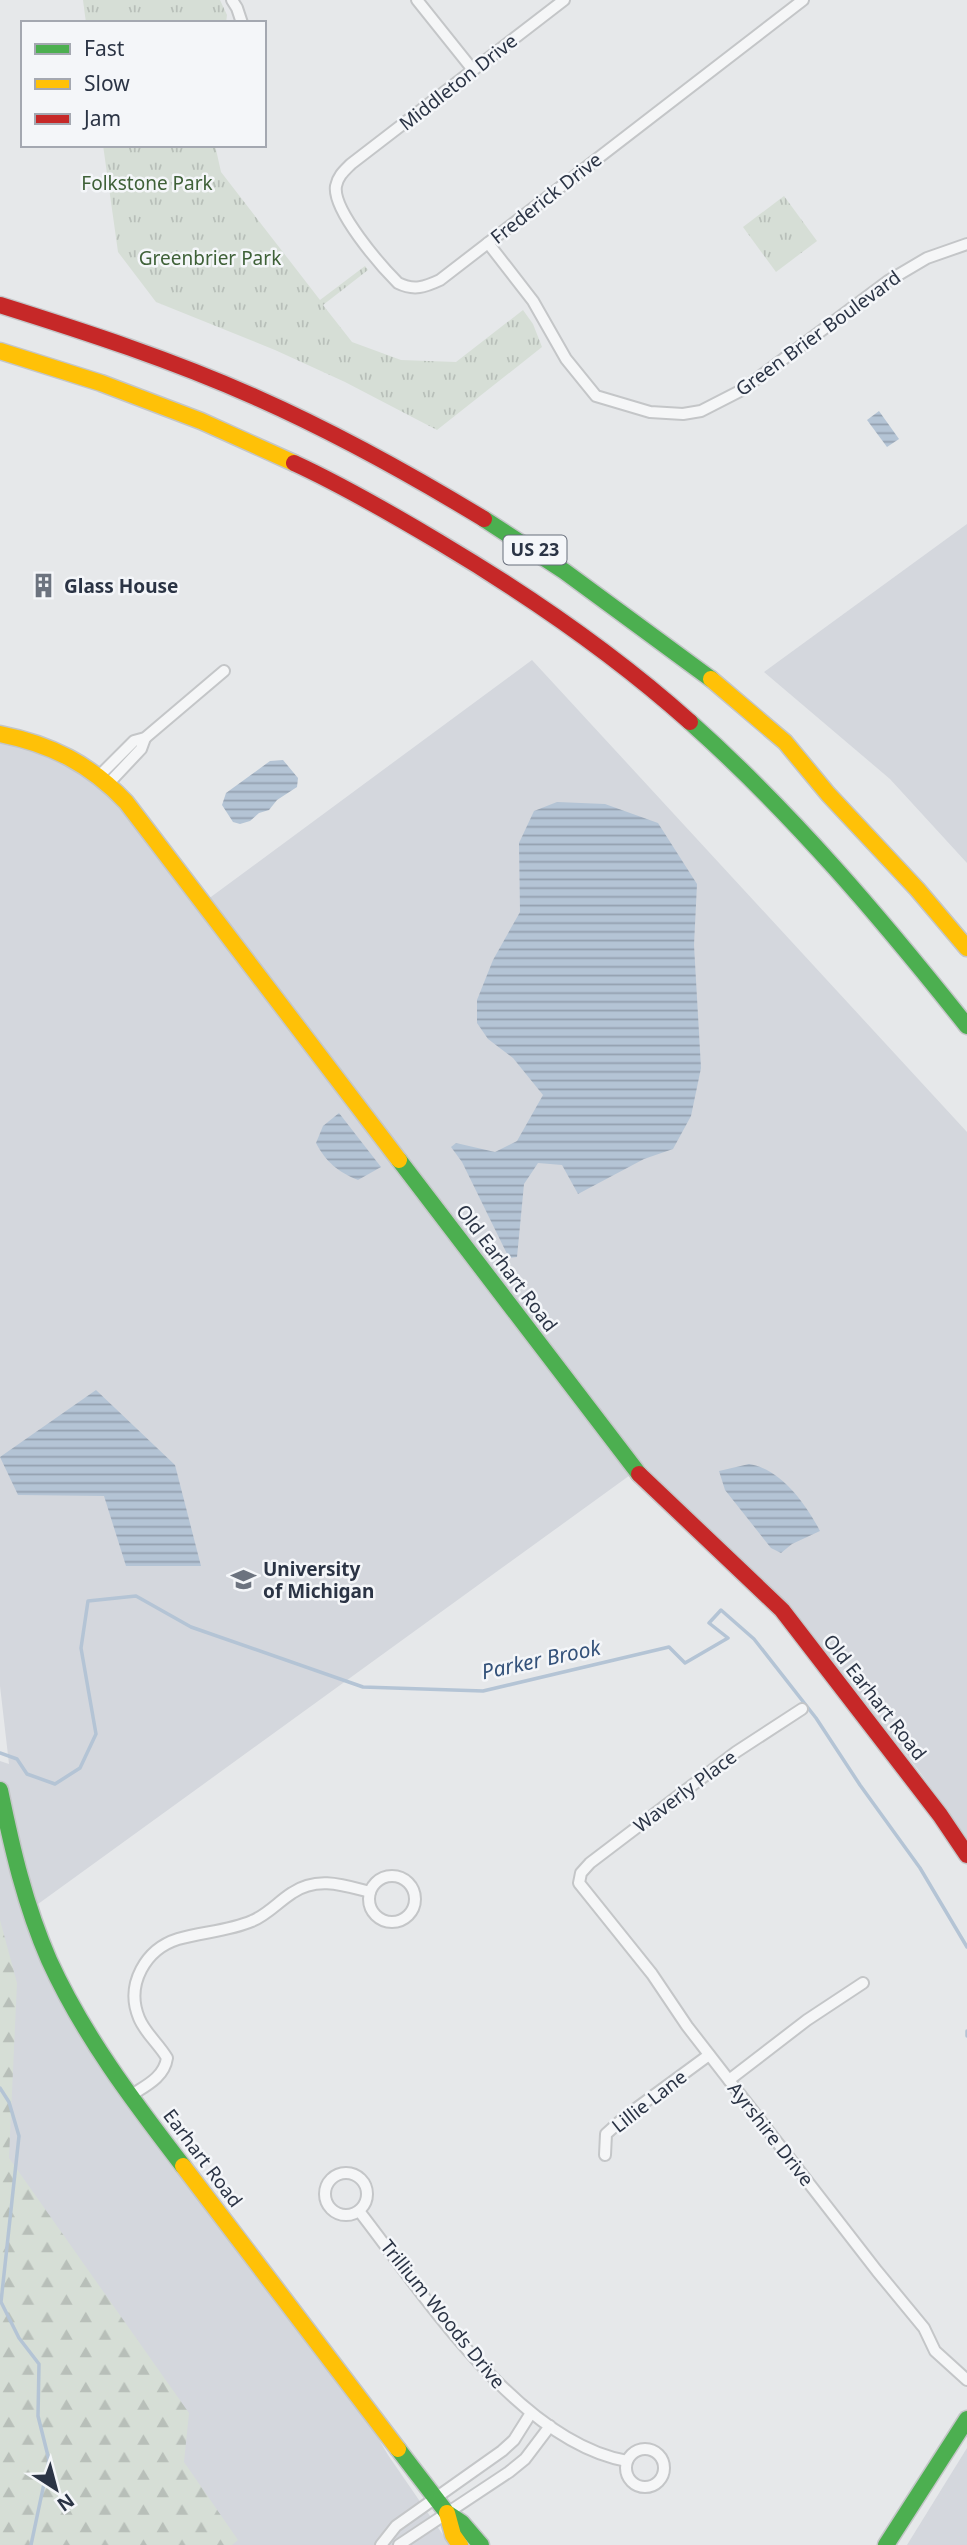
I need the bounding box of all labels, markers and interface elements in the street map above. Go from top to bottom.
legend [21,21,266,147]
street label: Middleton Drive [394,28,522,136]
text: Fast [84,34,125,62]
text: Slow [84,69,130,97]
text: Jam [82,104,121,132]
street label: Frederick Drive [485,146,607,250]
park label: Folkstone Park [81,170,213,196]
park label: Greenbrier Park [139,245,281,271]
street label: Green Brier Boulevard [730,264,906,402]
road number: US 23 [504,536,566,564]
building icon: Glass House [30,572,58,600]
place label: Glass House [64,573,178,599]
street label: Old Earhart Road [451,1199,563,1337]
place label: University of Michigan [263,1556,374,1604]
school or university icon: University of Michigan [229,1566,257,1594]
street label: Old Earhart Road [818,1629,932,1765]
water label: Parker Brook [479,1632,604,1685]
street label: Waverly Place [628,1744,742,1838]
street label: Lillie Lane [606,2064,692,2138]
street label: Ayrshire Drive [722,2077,820,2191]
street label: Earhart Road [157,2104,249,2212]
street label: Trillium Woods Drive [375,2234,511,2394]
north arrow [21,2454,91,2524]
text: N [52,2488,80,2518]

